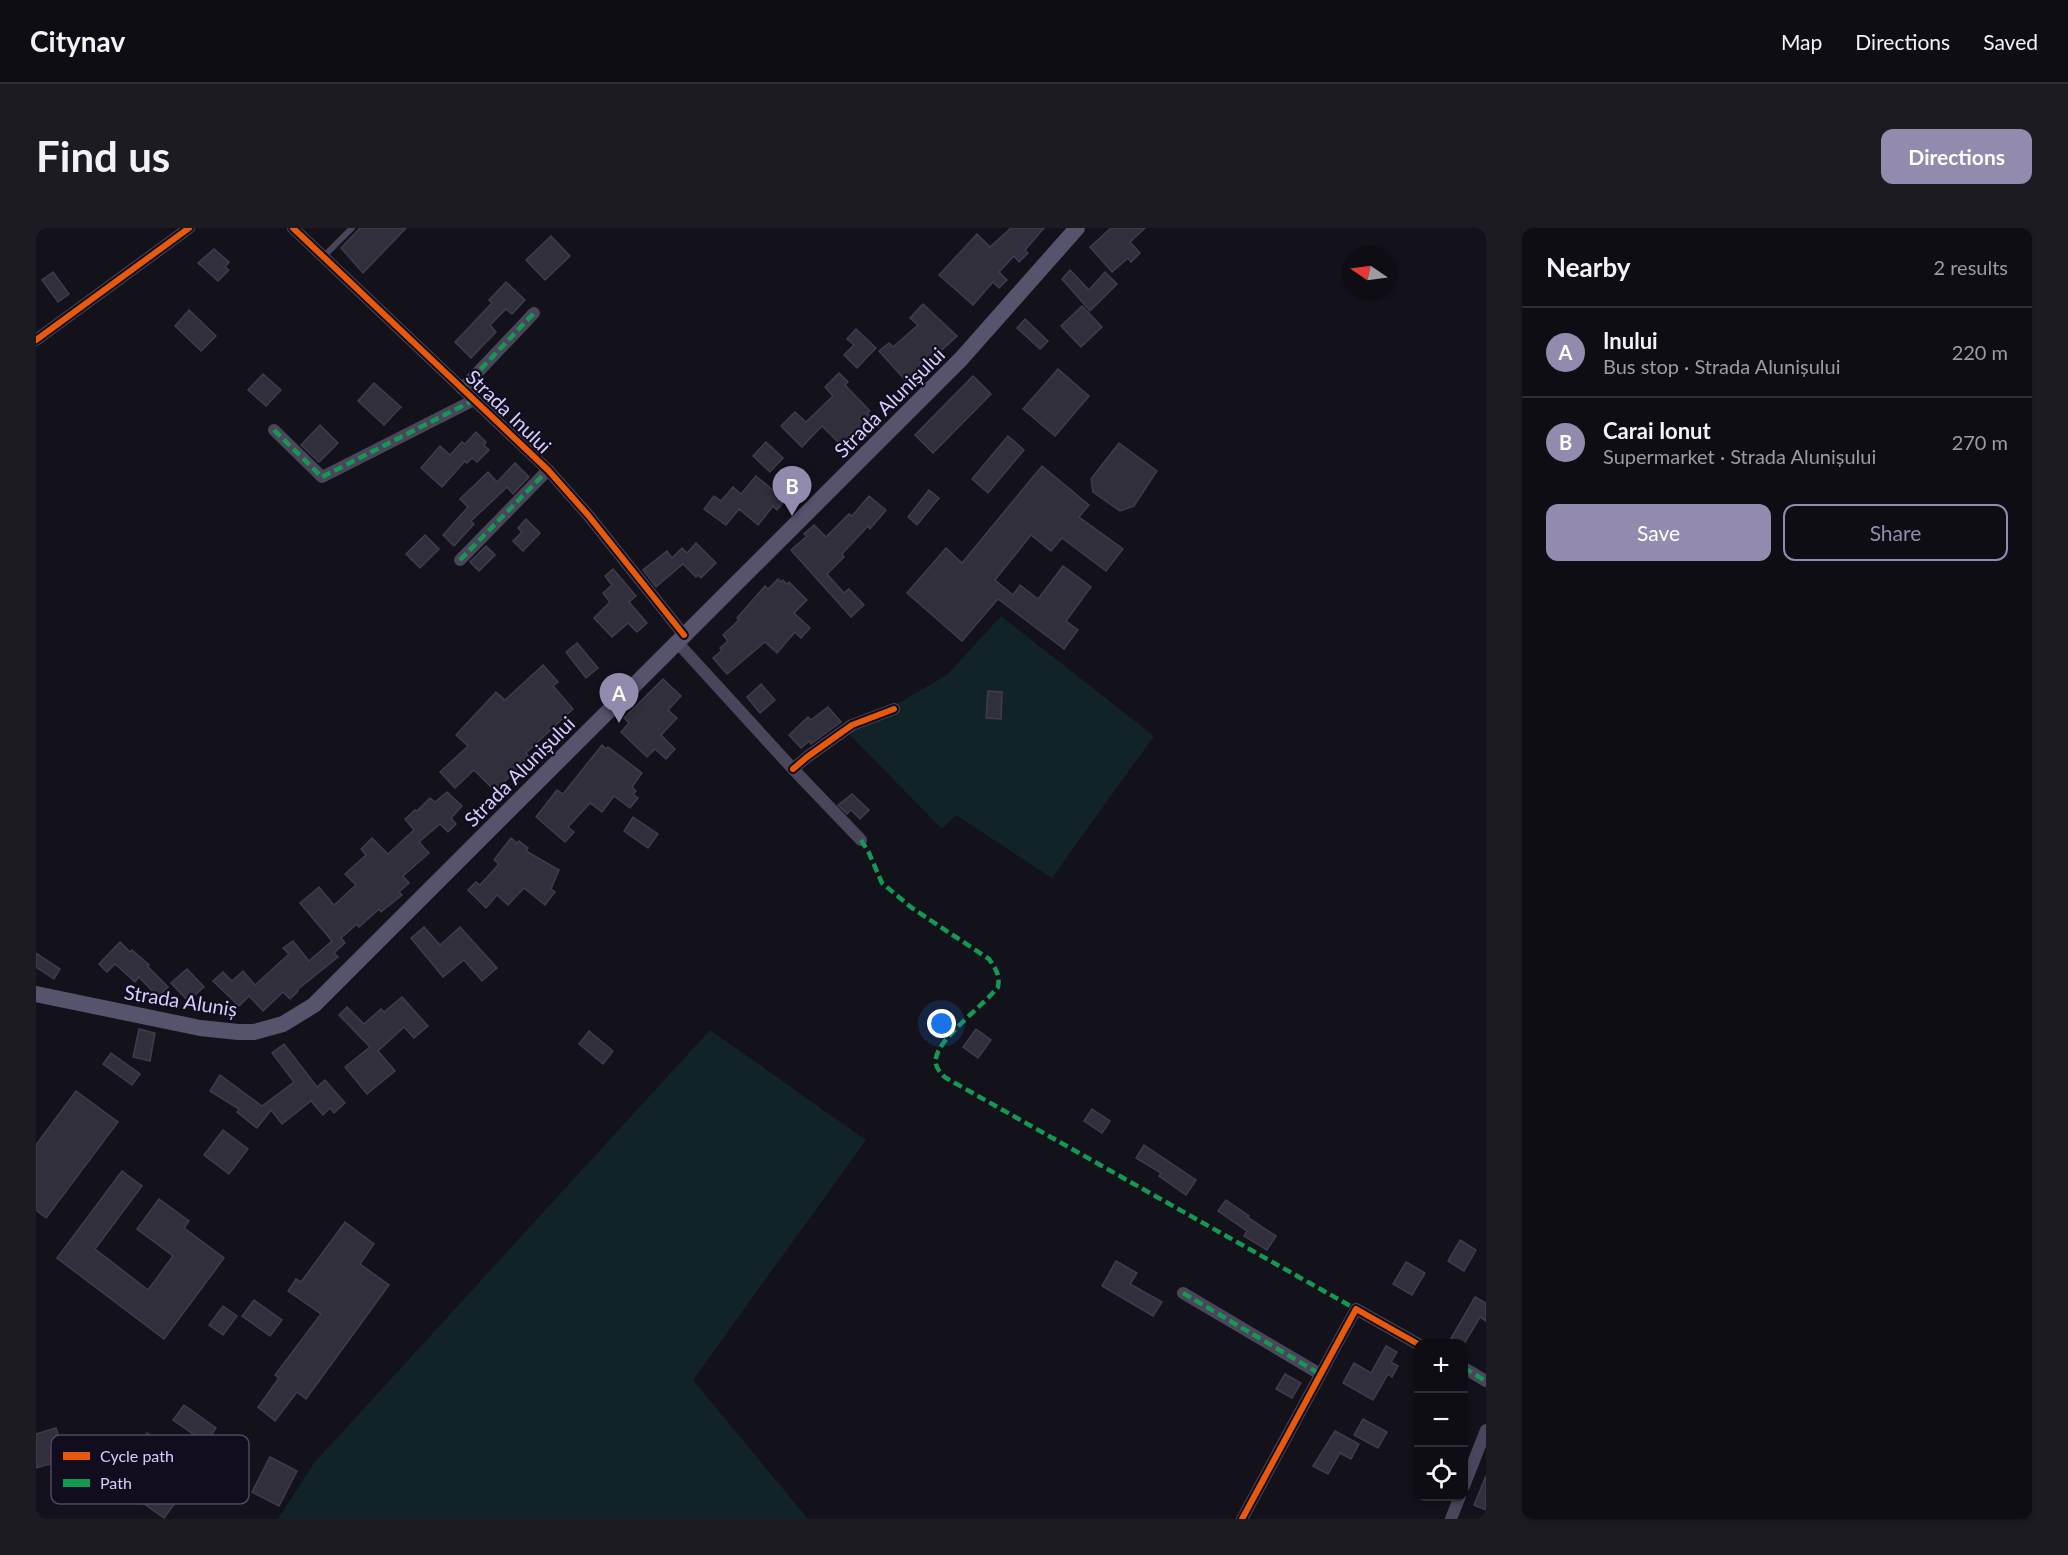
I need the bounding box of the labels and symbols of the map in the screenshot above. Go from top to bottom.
north arrow [1342,246,1396,300]
street label: Strada Alunișului [829,342,949,462]
street label: Strada Inului [461,364,557,458]
pin: B [772,466,812,516]
pin: A [600,674,638,723]
street label: Strada Alunișului [459,711,579,831]
street label: Strada Aluniș [123,979,239,1021]
your location [927,1009,956,1038]
legend [51,1435,249,1504]
text: Cycle path [100,1446,174,1465]
text: Path [100,1473,132,1492]

